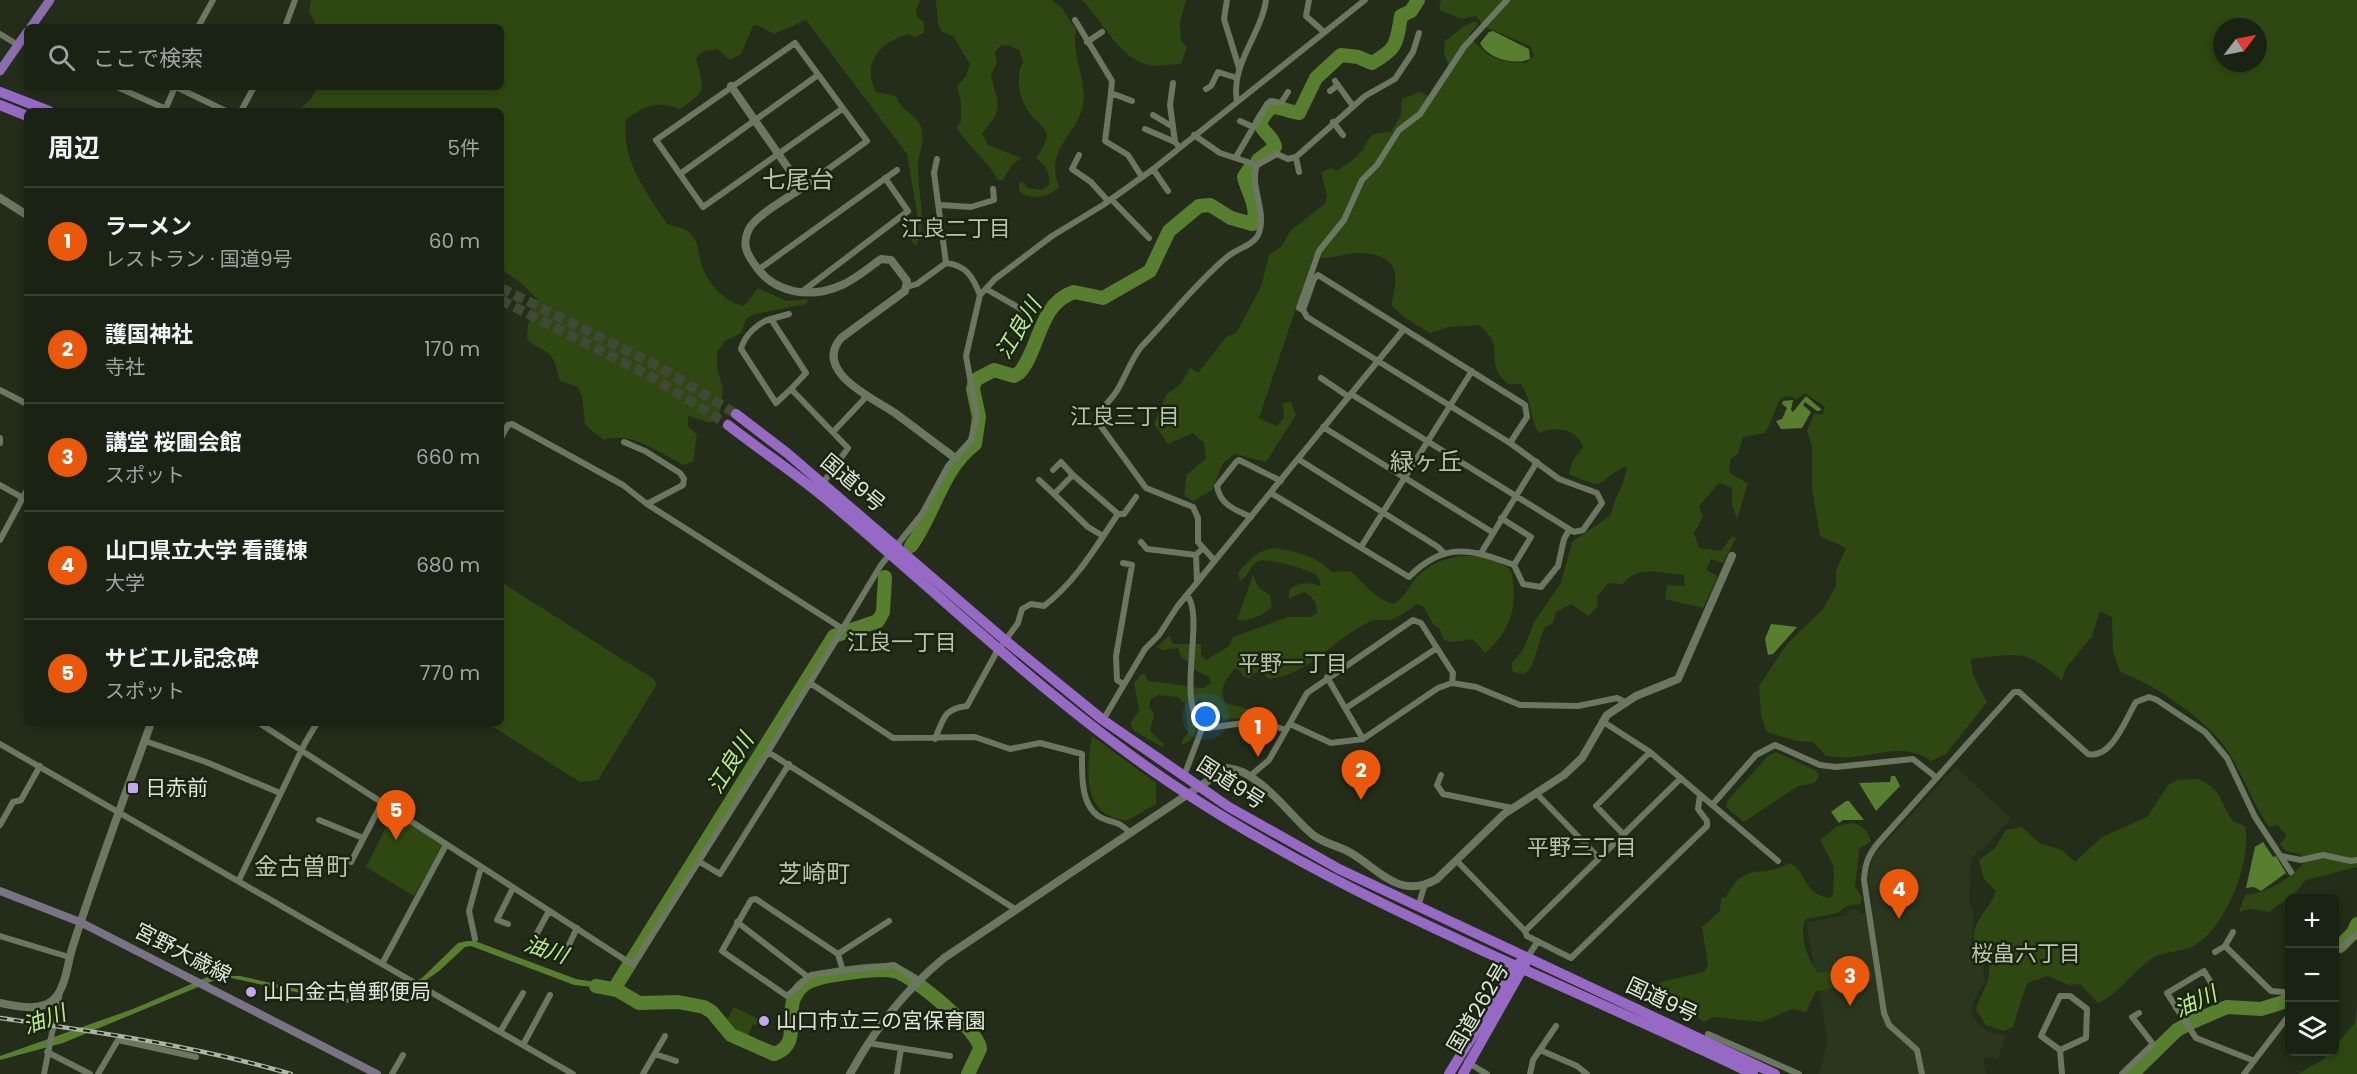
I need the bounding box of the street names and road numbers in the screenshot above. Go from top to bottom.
street label: 国道9号 [815,447,892,518]
street label: 国道9号 [1191,750,1271,816]
street label: 宮野大歳線 [130,916,237,989]
street label: 国道262号 [1440,957,1515,1059]
street label: 国道9号 [1622,970,1703,1029]

